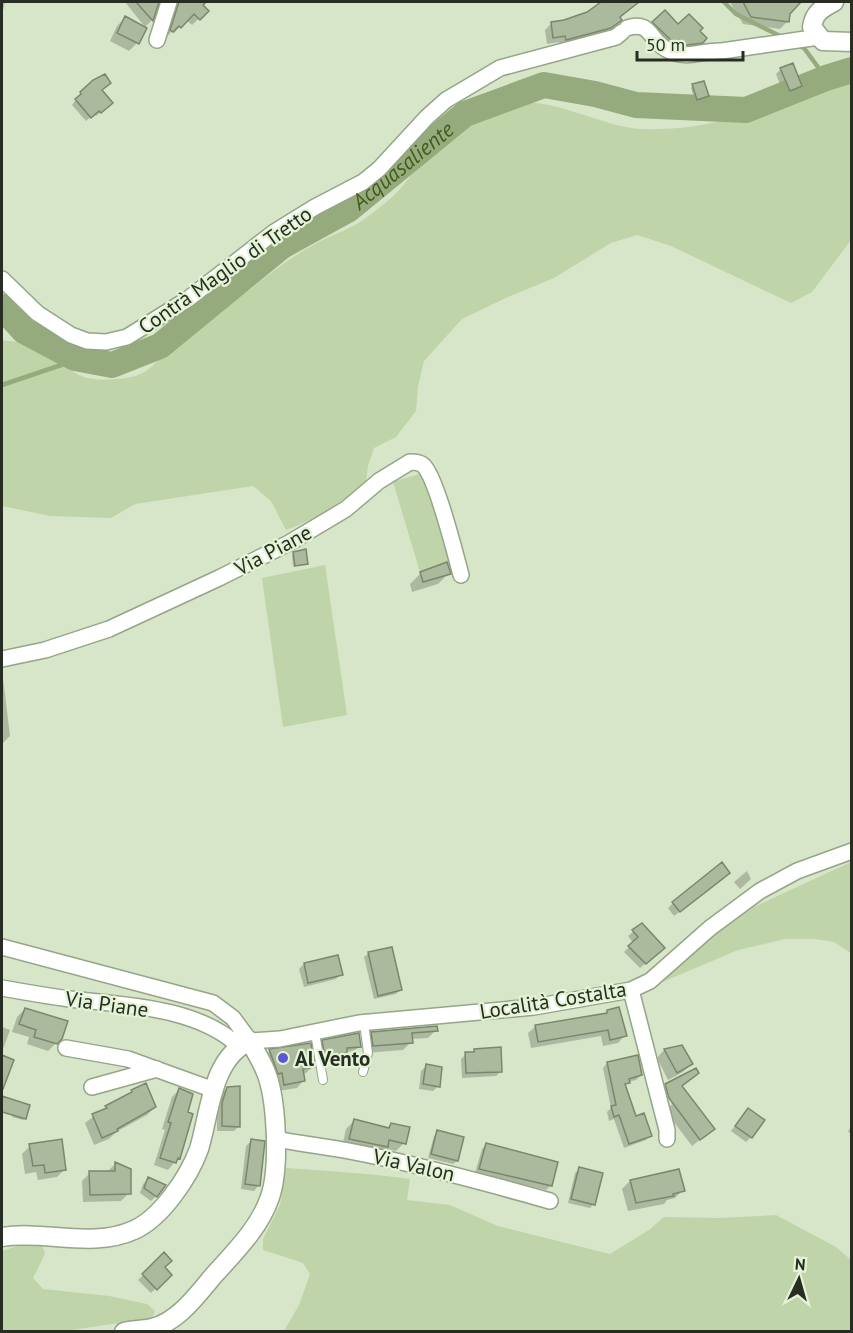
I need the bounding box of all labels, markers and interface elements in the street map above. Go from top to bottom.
scale bar [637,24,744,62]
text: 50 m [646,33,685,56]
water label: Acquasaliente [345,115,460,216]
street label: Contrà Maglio di Tretto [133,200,317,340]
street label: Via Piane [229,518,316,582]
street label: Località Costalta [478,975,628,1025]
street label: Via Piane [63,985,150,1023]
place label: Al Vento [295,1045,370,1072]
marker: Al Vento [276,1051,290,1065]
street label: Via Valon [369,1142,458,1188]
north arrow [769,1249,829,1309]
text: N [794,1254,806,1274]

